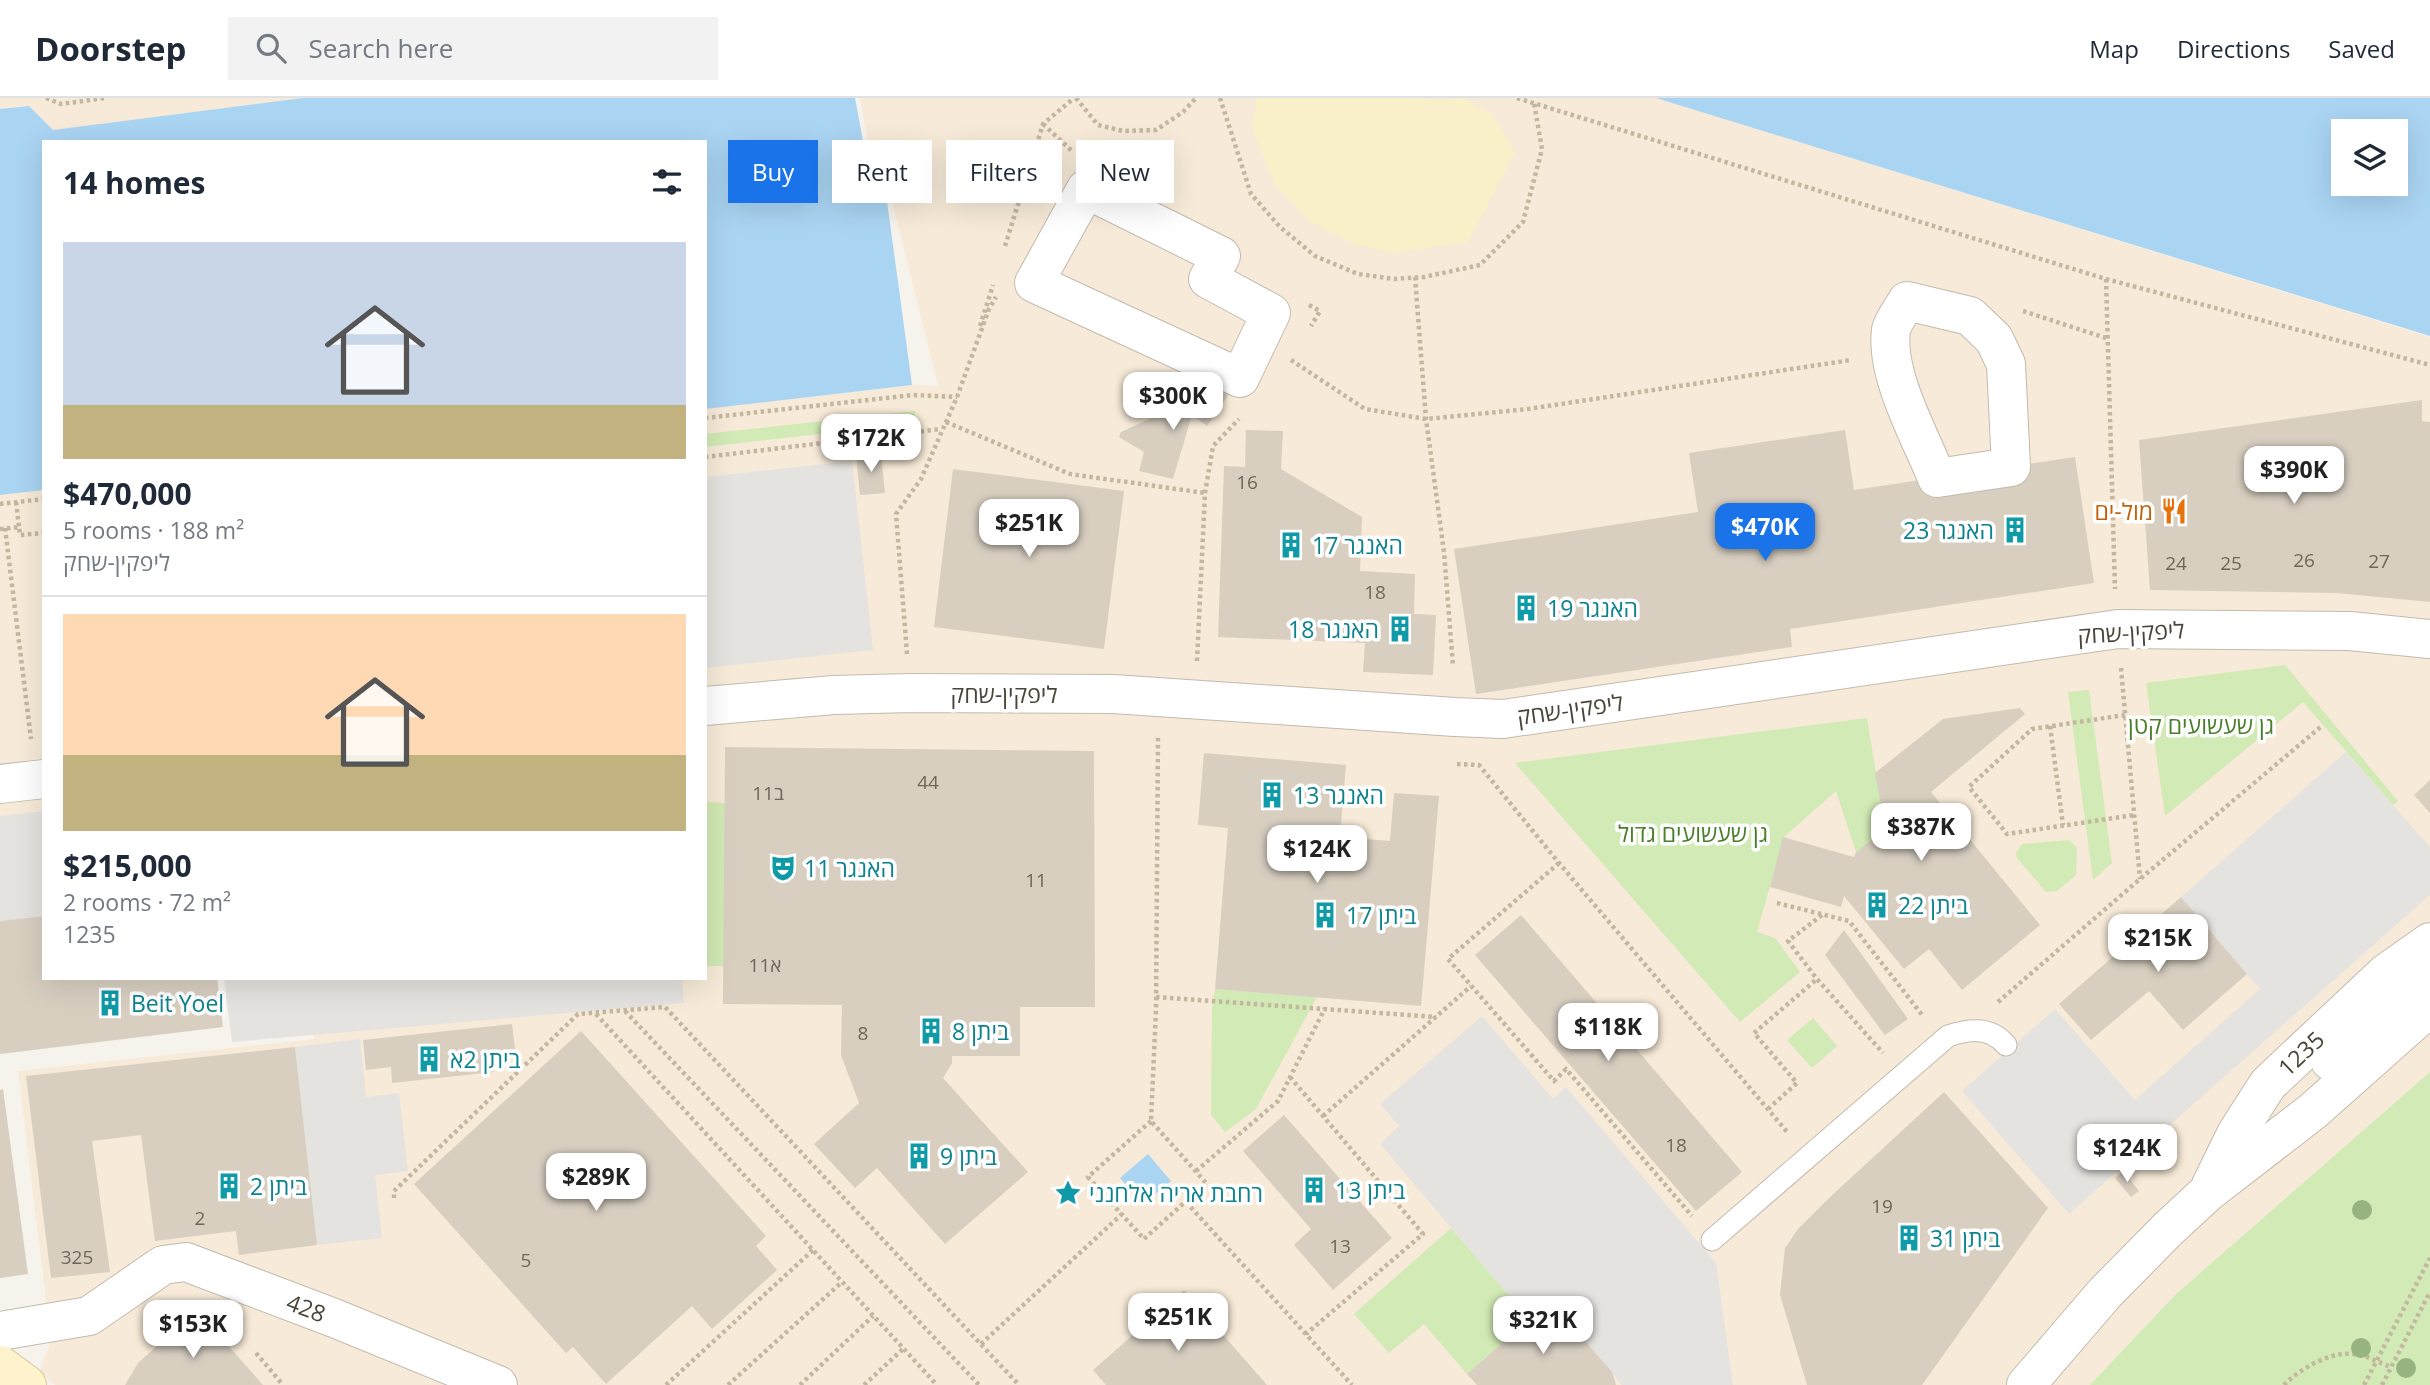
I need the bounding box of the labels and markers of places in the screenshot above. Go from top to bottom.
pin: $300K [1124,372,1222,432]
pin: $172K [822,414,920,474]
pin: $390K [2245,446,2343,506]
place label: מול-ים [2094,495,2153,527]
restaurant icon: מול-ים [2159,496,2189,526]
pin: $251K [980,500,1078,559]
pin: $470K [1716,504,1814,563]
place label: האנגר 23 [1903,514,1994,546]
building icon: האנגר 23 [2000,515,2030,545]
place label: האנגר 17 [1312,529,1403,561]
building icon: האנגר 17 [1276,530,1306,560]
place label: האנגר 19 [1547,592,1638,624]
building icon: האנגר 19 [1511,593,1541,623]
place label: האנגר 18 [1288,613,1379,645]
building icon: האנגר 18 [1385,614,1415,644]
place label: האנגר 13 [1293,779,1384,811]
building icon: האנגר 13 [1257,780,1287,810]
pin: $387K [1872,804,1970,863]
pin: $124K [1268,826,1366,885]
place label: האנגר 11 [804,852,895,884]
theatre icon: האנגר 11 [768,853,798,883]
place label: ביתן 22 [1898,889,1968,921]
building icon: ביתן 22 [1862,890,1892,920]
place label: ביתן 17 [1346,899,1416,931]
building icon: ביתן 17 [1310,900,1340,930]
pin: $215K [2109,914,2207,974]
place label: Beit Yoel [131,987,224,1019]
building icon: Beit Yoel [95,988,125,1018]
pin: $118K [1559,1004,1657,1063]
place label: ביתן 8 [952,1015,1009,1047]
building icon: ביתן 8 [916,1016,946,1046]
place label: ביתן 2א [450,1043,521,1075]
building icon: ביתן 2א [414,1044,444,1074]
pin: $124K [2078,1124,2176,1184]
place label: ביתן 9 [940,1140,997,1172]
building icon: ביתן 9 [904,1141,934,1171]
pin: $289K [547,1154,645,1213]
place label: ביתן 2 [250,1170,307,1202]
building icon: ביתן 2 [214,1171,244,1201]
place label: ביתן 13 [1335,1174,1405,1206]
building icon: ביתן 13 [1299,1175,1329,1205]
place label: רחבת אריה אלחנני [1089,1177,1263,1209]
place icon: רחבת אריה אלחנני [1053,1178,1083,1208]
place label: ביתן 31 [1930,1222,2000,1254]
building icon: ביתן 31 [1894,1223,1924,1253]
pin: $251K [1129,1294,1227,1353]
pin: $321K [1494,1296,1592,1356]
pin: $153K [144,1300,242,1360]

